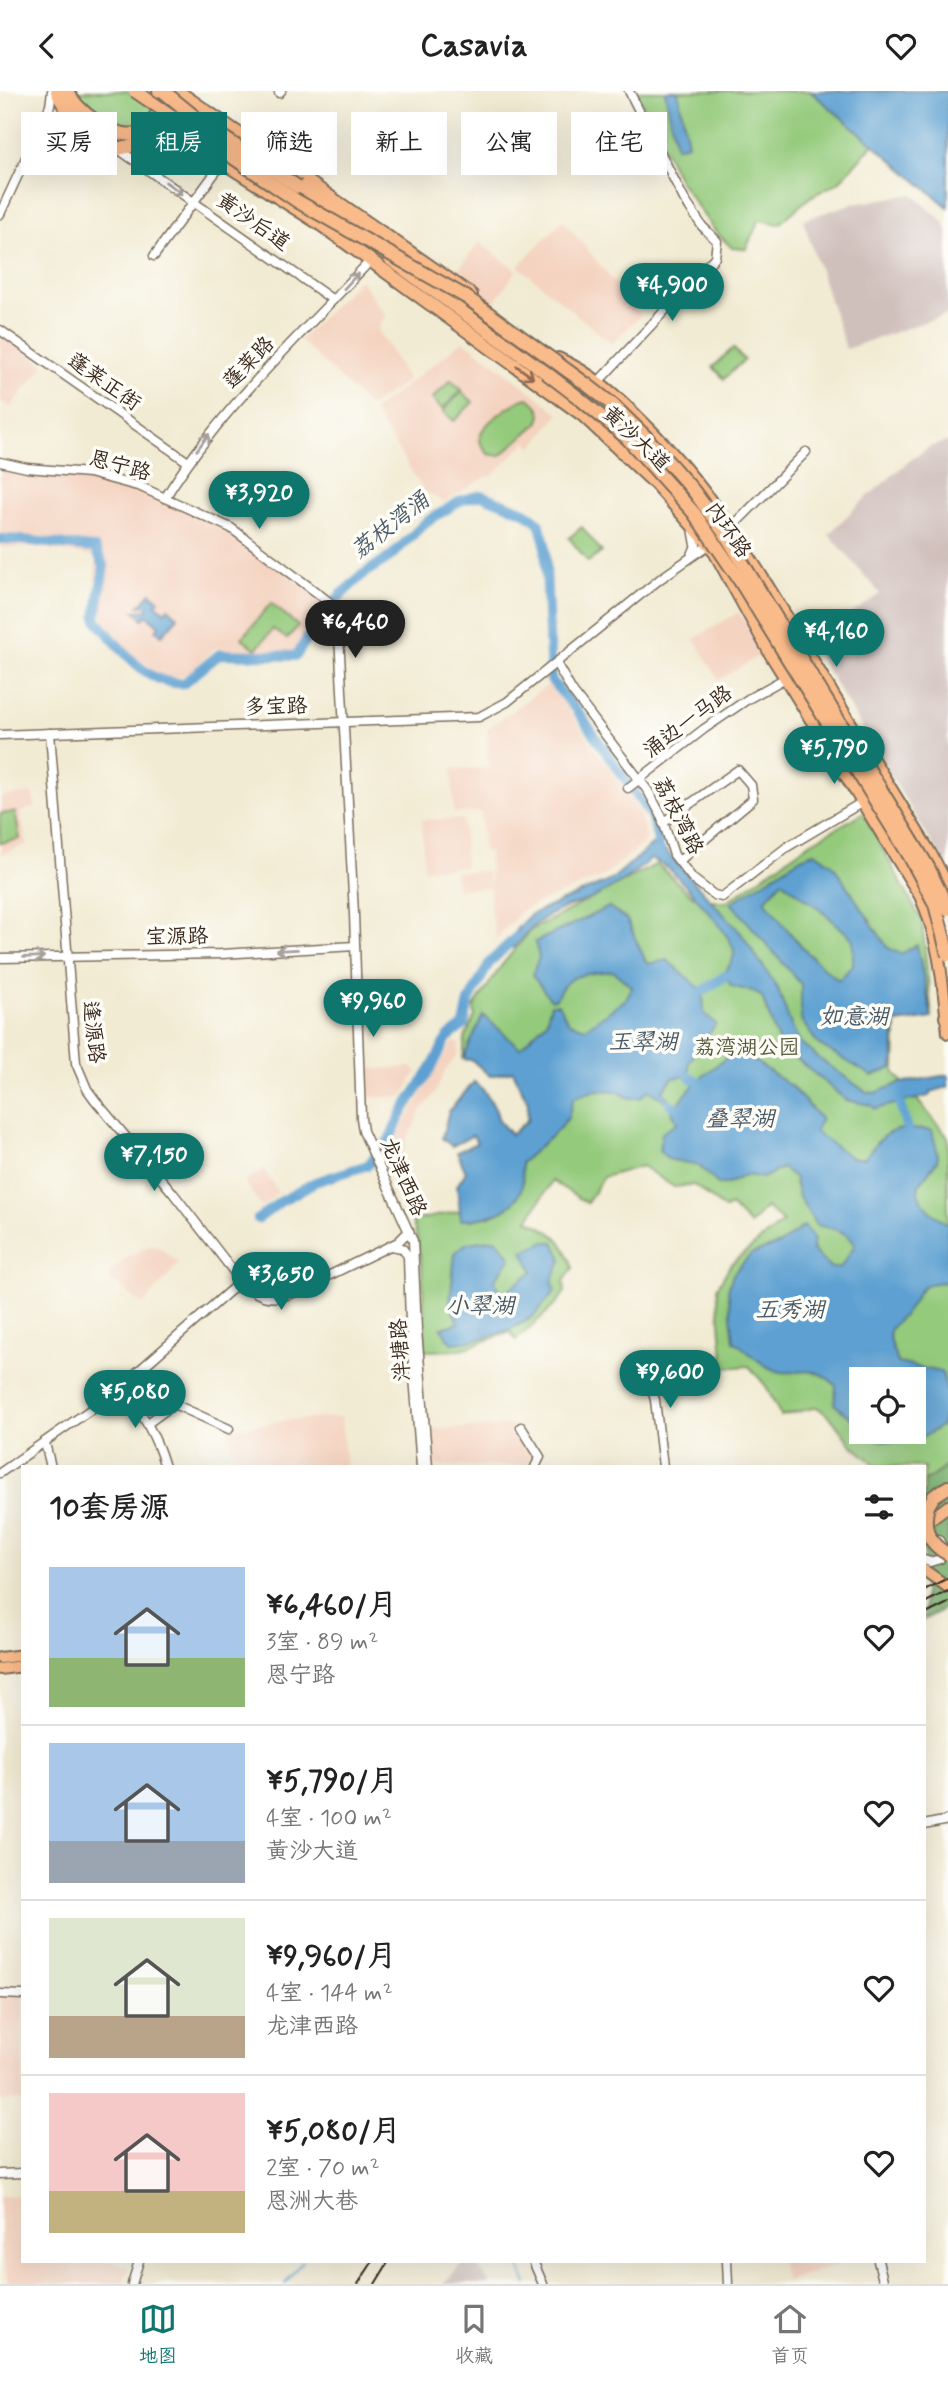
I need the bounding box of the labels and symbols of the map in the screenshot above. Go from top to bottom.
one-way arrow [164,181,183,195]
street label: 黄沙后道 [211,186,295,258]
pin: ¥4,900 [615,264,729,323]
one-way arrow [343,272,360,289]
street label: 蓬莱路 [217,331,281,395]
street label: 蓬莱正街 [62,346,146,418]
one-way arrow [515,364,534,379]
street label: 黄沙大道 [596,400,676,478]
one-way arrow [196,433,211,452]
street label: 恩宁路 [86,444,154,488]
pin: ¥3,920 [202,471,316,531]
water label: 荔枝湾涌 [346,485,437,566]
street label: 内环路 [698,496,758,564]
pin: ¥6,460 [298,601,412,660]
pin: ¥4,160 [779,609,893,669]
street label: 涌边一马路 [638,679,738,765]
street label: 多宝路 [244,692,308,722]
pin: ¥5,790 [777,727,891,786]
street label: 荔枝湾路 [646,772,710,860]
street label: 宝源路 [145,922,209,952]
one-way arrow [276,944,298,957]
one-way arrow [22,950,45,963]
pin: ¥9,960 [316,979,430,1039]
street label: 逢源路 [75,999,111,1065]
water label: 如意湖 [820,1003,891,1033]
water label: 玉翠湖 [609,1028,680,1058]
park label: 荔湾湖公园 [695,1034,800,1062]
water label: 叠翠湖 [706,1105,777,1135]
pin: ¥7,150 [97,1133,211,1193]
street label: 龙津西路 [373,1133,433,1221]
pin: ¥3,650 [224,1253,338,1312]
water label: 小翠湖 [446,1292,517,1322]
water label: 五秀湖 [756,1296,827,1326]
street label: 泮塘路 [385,1318,417,1382]
pin: ¥9,600 [613,1351,727,1410]
pin: ¥5,080 [78,1371,192,1430]

